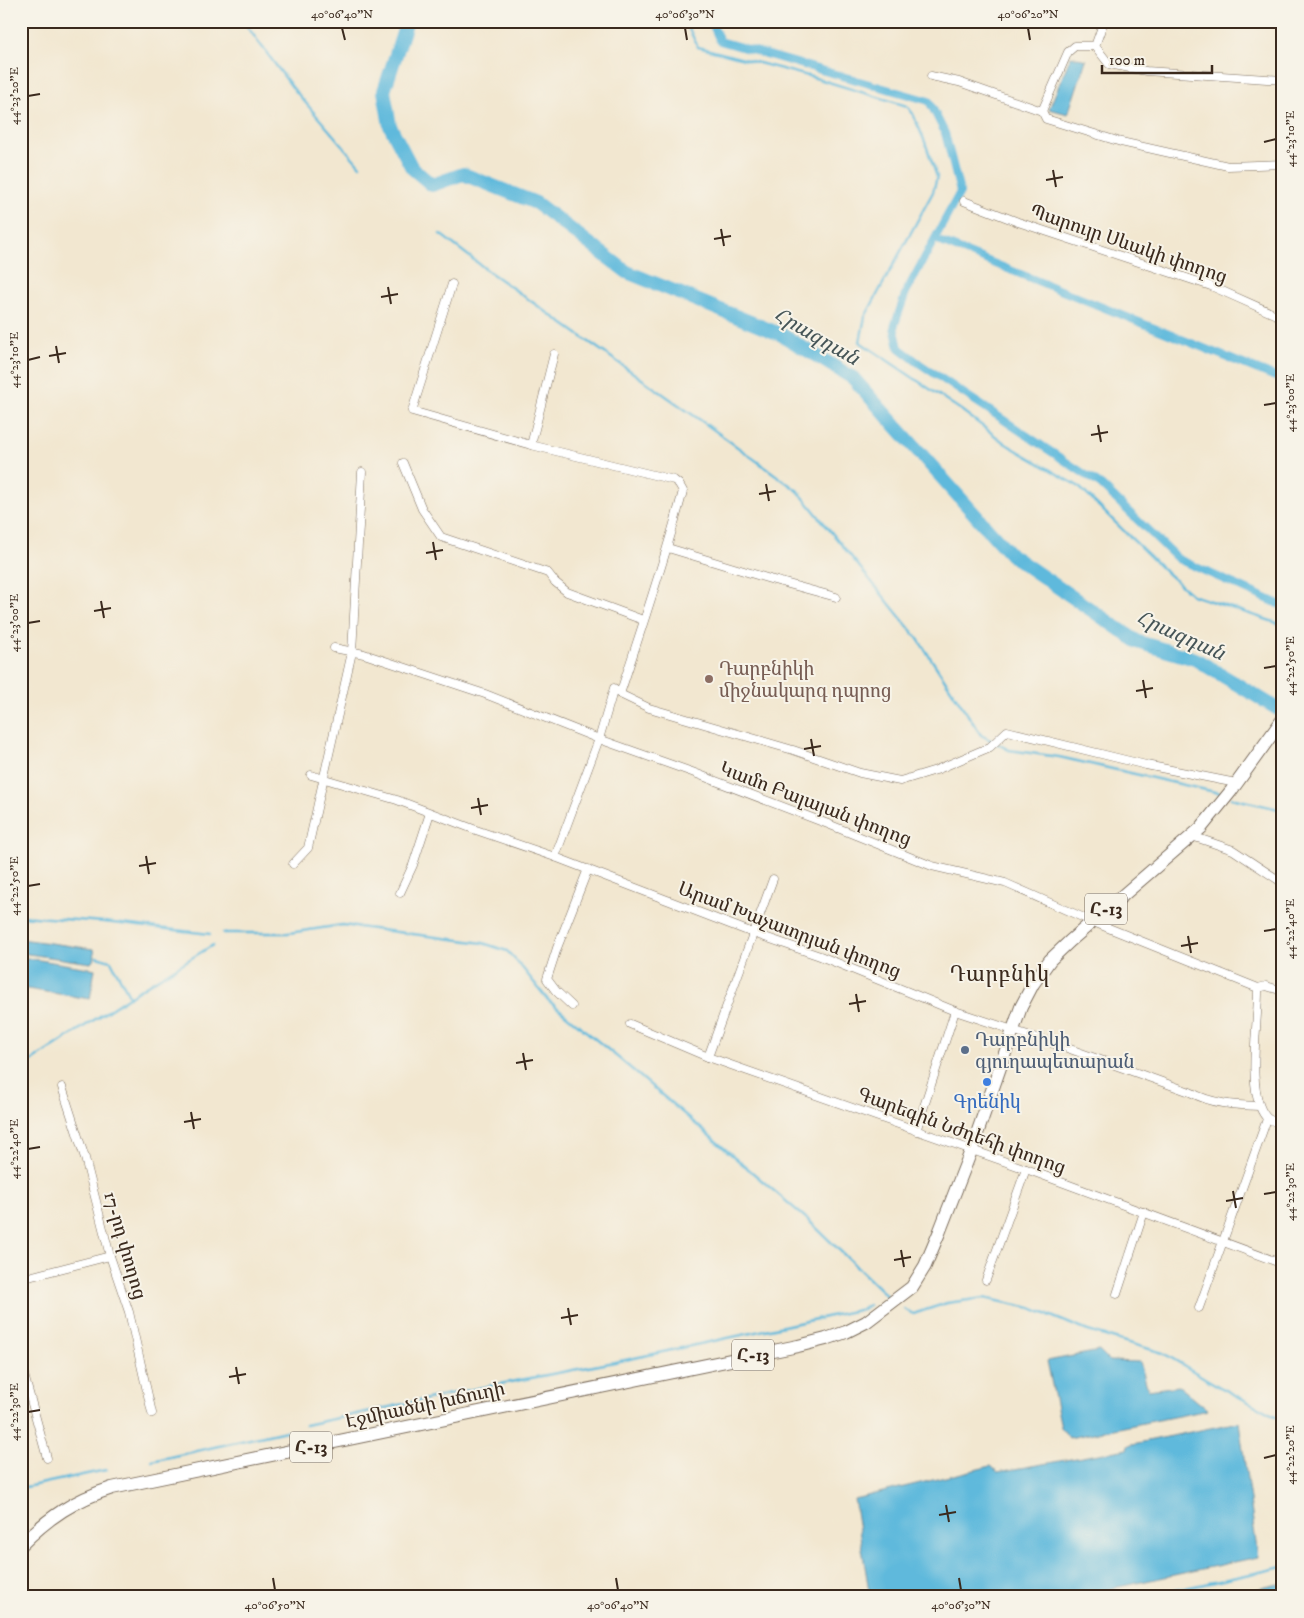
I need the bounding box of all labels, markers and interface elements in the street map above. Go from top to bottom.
text: 40°06'40"N [311,7,373,22]
text: 40°06'30"N [655,7,715,22]
text: 40°06'20"N [997,7,1059,22]
scale bar [1102,42,1212,74]
text: 100 m [1109,51,1145,70]
text: 44°23'20"E [7,67,22,125]
text: 44°23'10"E [1283,110,1298,167]
street label: Պարույր Սևակի փողոց [1027,200,1230,289]
water label: Հրազդան [769,303,864,372]
text: 44°23'10"E [7,331,22,388]
text: 44°23'00"E [1283,373,1298,432]
text: 44°23'00"E [7,593,22,652]
water label: Հրազդան [1132,606,1230,667]
text: 44°22'50"E [1283,636,1298,696]
place label: Դարբնիկի միջնակարգ դպրոց [719,658,892,703]
marker: Դարբնիկի միջնակարգ դպրոց [703,673,715,685]
street label: Կամո Բալայան փողոց [716,757,914,852]
text: 44°22'50"E [7,856,22,916]
street label: Արամ Խաչատրյան փողոց [675,877,904,984]
road number: Հ-13 [1085,894,1127,924]
text: 44°22'40"E [1283,898,1298,959]
district label: Դարբնիկ [950,962,1050,988]
place label: Դարբնիկի գյուղապետարան [975,1029,1135,1074]
marker: Դարբնիկի գյուղապետարան [959,1044,971,1056]
marker: Գրենիկ [981,1076,993,1088]
street label: Գարեգին Նժդեհի փողոց [854,1083,1069,1180]
place label: Գրենիկ [953,1091,1021,1114]
text: 44°22'40"E [7,1118,22,1179]
text: 44°22'30"E [1283,1163,1298,1221]
street label: 17-րդ փողոց [98,1189,151,1302]
road number: Հ-13 [732,1340,774,1370]
street label: Էջմիածնի խճուղի [343,1377,507,1434]
text: 44°22'30"E [7,1383,22,1441]
text: 44°22'20"E [1283,1425,1298,1485]
road number: Հ-13 [290,1431,332,1462]
text: 40°06'50"N [244,1598,306,1613]
text: 40°06'40"N [587,1598,649,1613]
text: 40°06'30"N [931,1598,991,1613]

